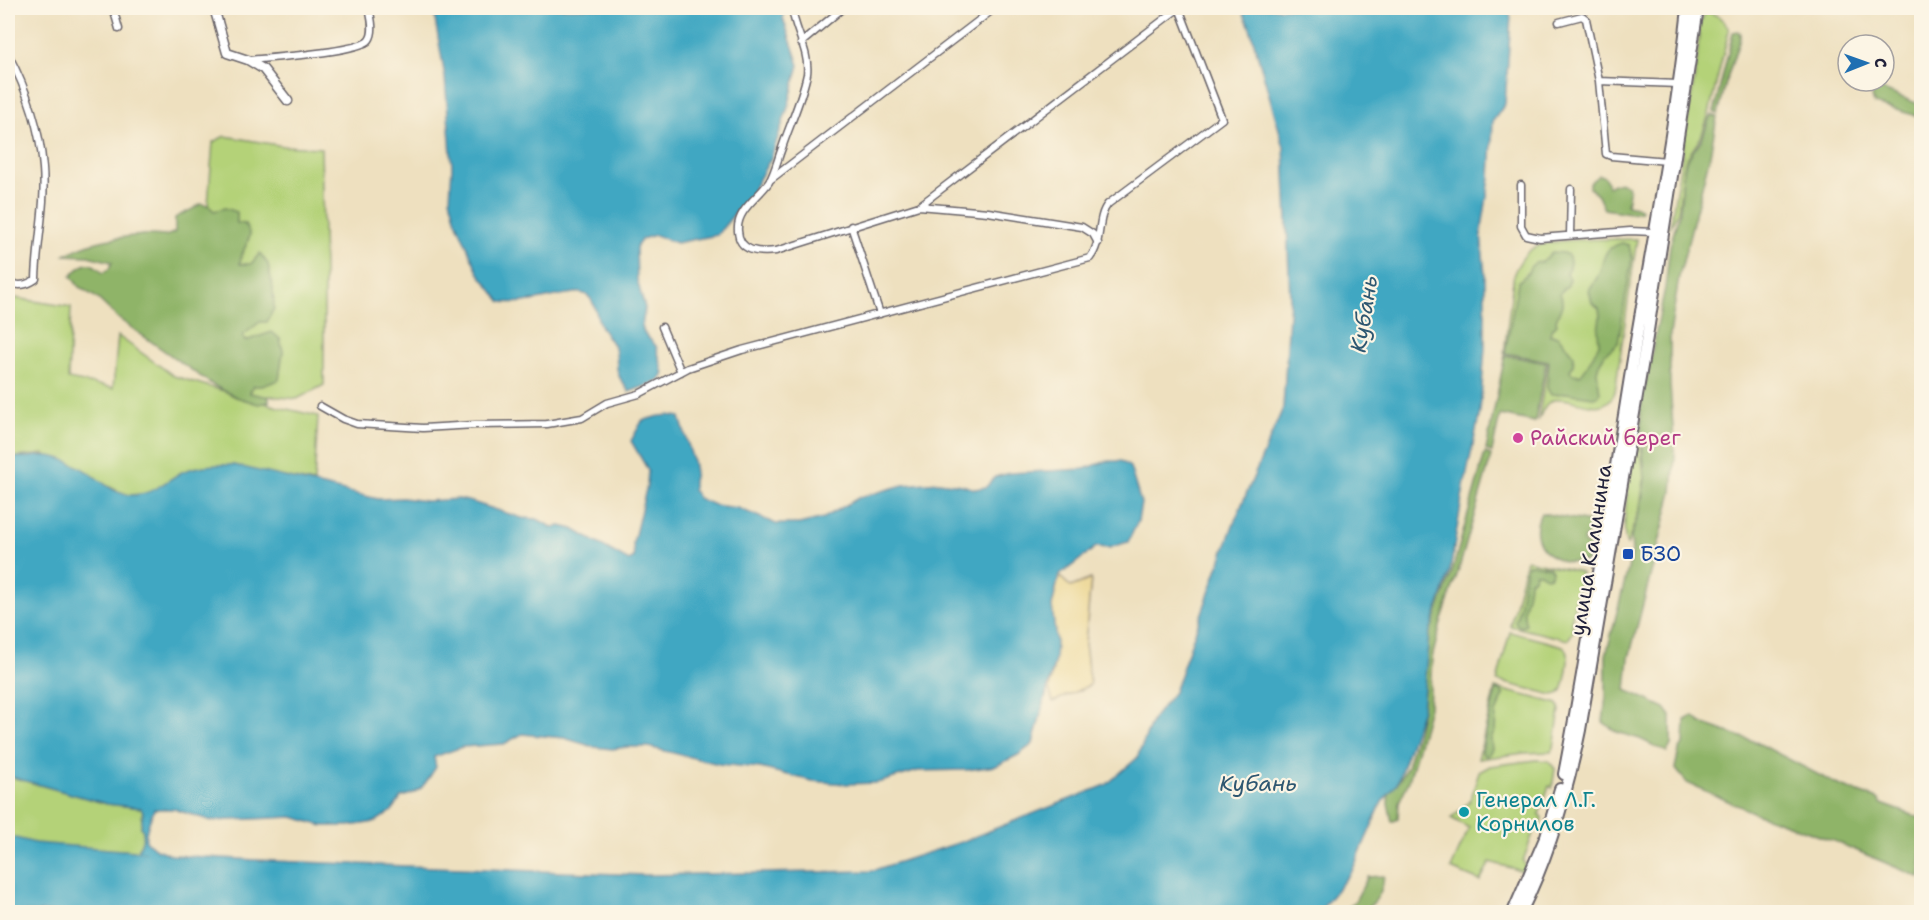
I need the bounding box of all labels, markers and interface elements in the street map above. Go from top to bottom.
north arrow [1836,33,1896,93]
text: С [1870,58,1891,68]
water label: Кубань [1344,273,1384,355]
place label: Райский берег [1530,424,1681,452]
marker: Райский берег [1511,431,1525,445]
street label: улица Калинина [1564,462,1618,638]
place label: БЗО [1640,540,1681,568]
marker: БЗО [1621,547,1635,561]
water label: Кубань [1219,769,1297,798]
place label: Генерал Л.Г. Корнилов [1476,786,1596,838]
marker: Генерал Л.Г. Корнилов [1457,805,1471,819]

